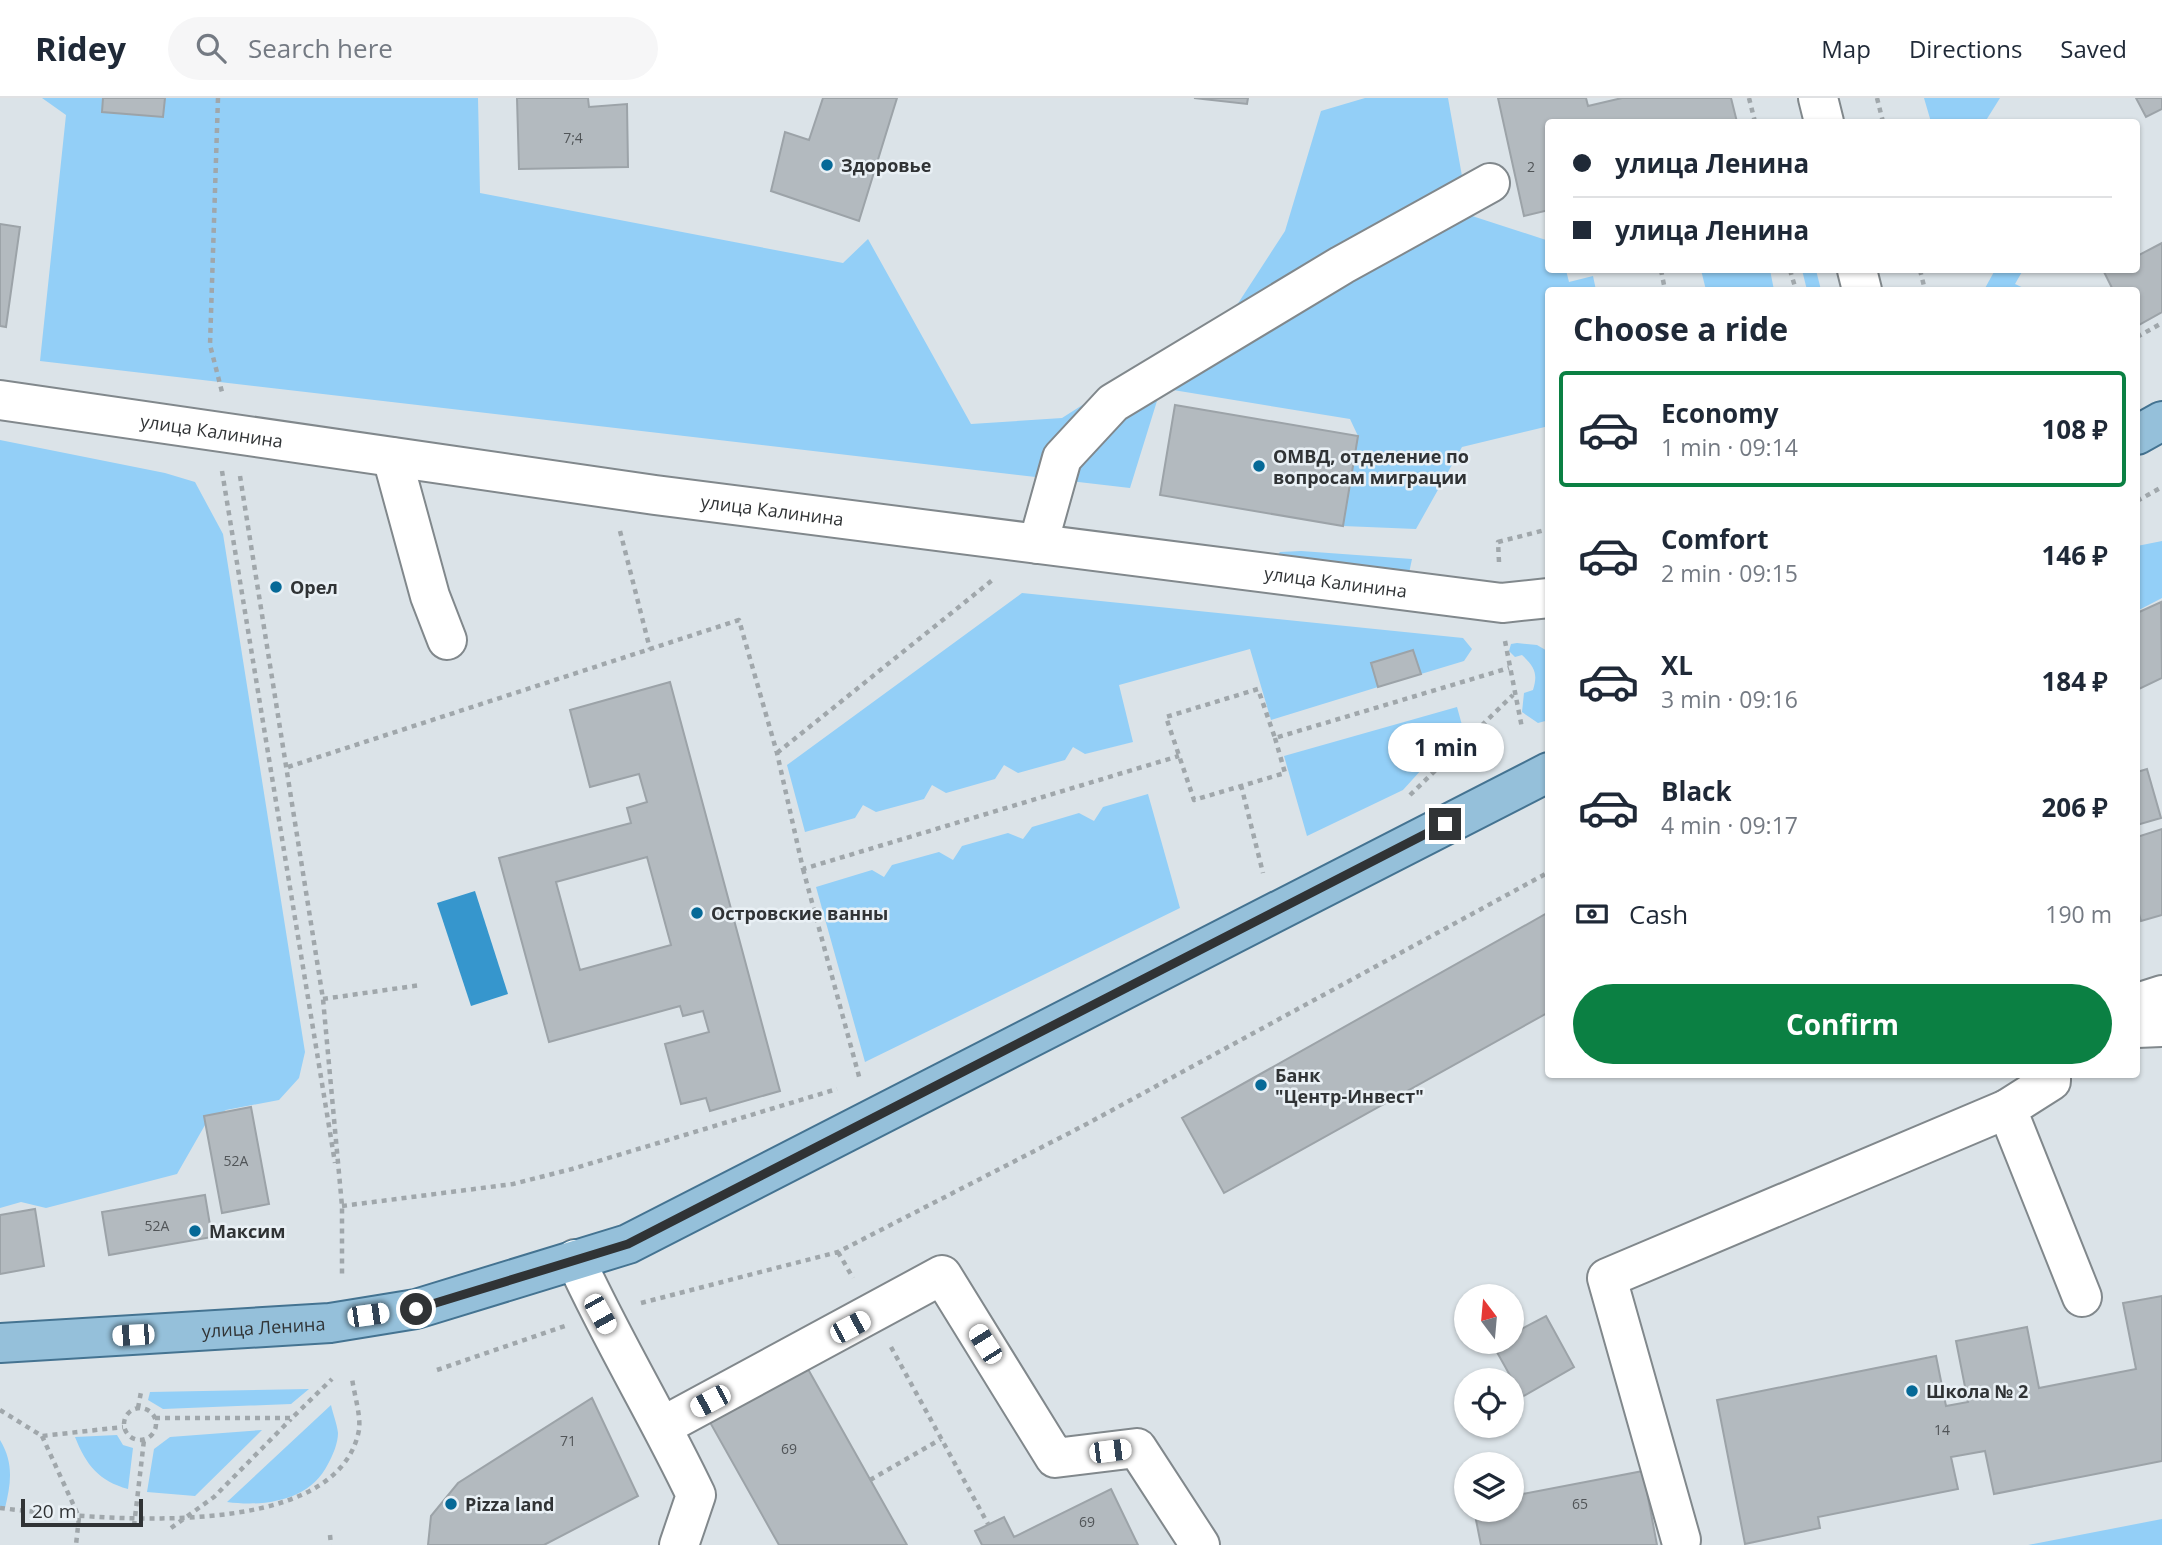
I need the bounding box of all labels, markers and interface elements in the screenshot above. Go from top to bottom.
search box [168,17,658,80]
text: Ridey [35,26,126,71]
icon: search [192,29,230,67]
text: Search here [248,30,393,66]
text: Map [1821,32,1871,65]
text: Directions [1909,32,2022,65]
text: Saved [2060,32,2127,65]
house number: 7;4 [563,128,583,147]
text: улица Ленина [1615,145,1809,181]
place label: Здоровье [841,153,931,177]
marker: Здоровье [819,157,835,173]
house number: 2 [1527,157,1535,176]
text: улица Ленина [1615,212,1809,248]
text: Choose a ride [1573,307,1788,350]
text: Economy [1661,395,1779,431]
icon: car [1577,398,1640,461]
street label: улица Калинина [139,409,285,453]
text: 108 ₽ [2042,411,2108,447]
text: 1 min · 09:14 [1661,431,1798,463]
place label: ОМВД, отделение по вопросам миграции [1273,444,1469,489]
marker: ОМВД, отделение по вопросам миграции [1251,458,1267,474]
street label: улица Калинина [699,489,845,531]
text: Comfort [1661,521,1768,557]
icon: car [1577,524,1640,587]
text: 146 ₽ [2042,537,2108,573]
text: 2 min · 09:15 [1661,557,1798,589]
street label: улица Калинина [1263,561,1408,603]
place label: Орел [290,575,338,599]
marker: Орел [268,579,284,595]
text: XL [1661,647,1693,683]
icon: car [1577,650,1640,713]
text: 184 ₽ [2042,663,2108,699]
text: 3 min · 09:16 [1661,683,1798,715]
callout: 1 min [1387,722,1503,772]
text: 1 min [1414,731,1478,763]
text: Black [1661,773,1732,809]
icon: car [1577,776,1640,839]
text: 206 ₽ [2042,789,2108,825]
route end [1429,808,1461,840]
text: 4 min · 09:17 [1661,809,1798,841]
icon: cash [1573,895,1611,933]
text: Cash [1629,896,1688,932]
text: 190 m [2045,898,2112,930]
place label: Островские ванны [711,901,888,925]
marker: Островские ванны [689,905,705,921]
button: Confirm [1573,984,2112,1064]
place label: Банк "Центр-Инвест" [1275,1063,1424,1108]
marker: Банк "Центр-Инвест" [1253,1077,1269,1093]
house number: 52А [224,1151,249,1170]
house number: 52А [145,1216,170,1235]
place label: Максим [209,1219,285,1243]
marker: Максим [187,1223,203,1239]
north arrow [1454,1284,1524,1354]
map controls [1454,1284,1524,1522]
car [581,1291,620,1337]
route start [400,1293,432,1325]
car [346,1302,391,1328]
car [827,1308,874,1346]
street label: улица Ленина [201,1311,326,1343]
car [965,1321,1006,1367]
car [112,1323,155,1347]
button: locate [1454,1368,1524,1438]
place label: Школа № 2 [1926,1379,2028,1403]
car [687,1382,734,1420]
marker: Школа № 2 [1904,1383,1920,1399]
house number: 14 [1934,1420,1950,1439]
house number: 71 [560,1431,576,1450]
car [1088,1438,1133,1464]
house number: 69 [781,1439,797,1458]
button: layers [1454,1452,1524,1522]
place label: Pizza land [465,1492,555,1516]
house number: 65 [1572,1494,1588,1513]
scale bar [21,1496,144,1528]
marker: Pizza land [443,1496,459,1512]
text: 20 m [32,1498,76,1524]
house number: 69 [1079,1512,1095,1531]

